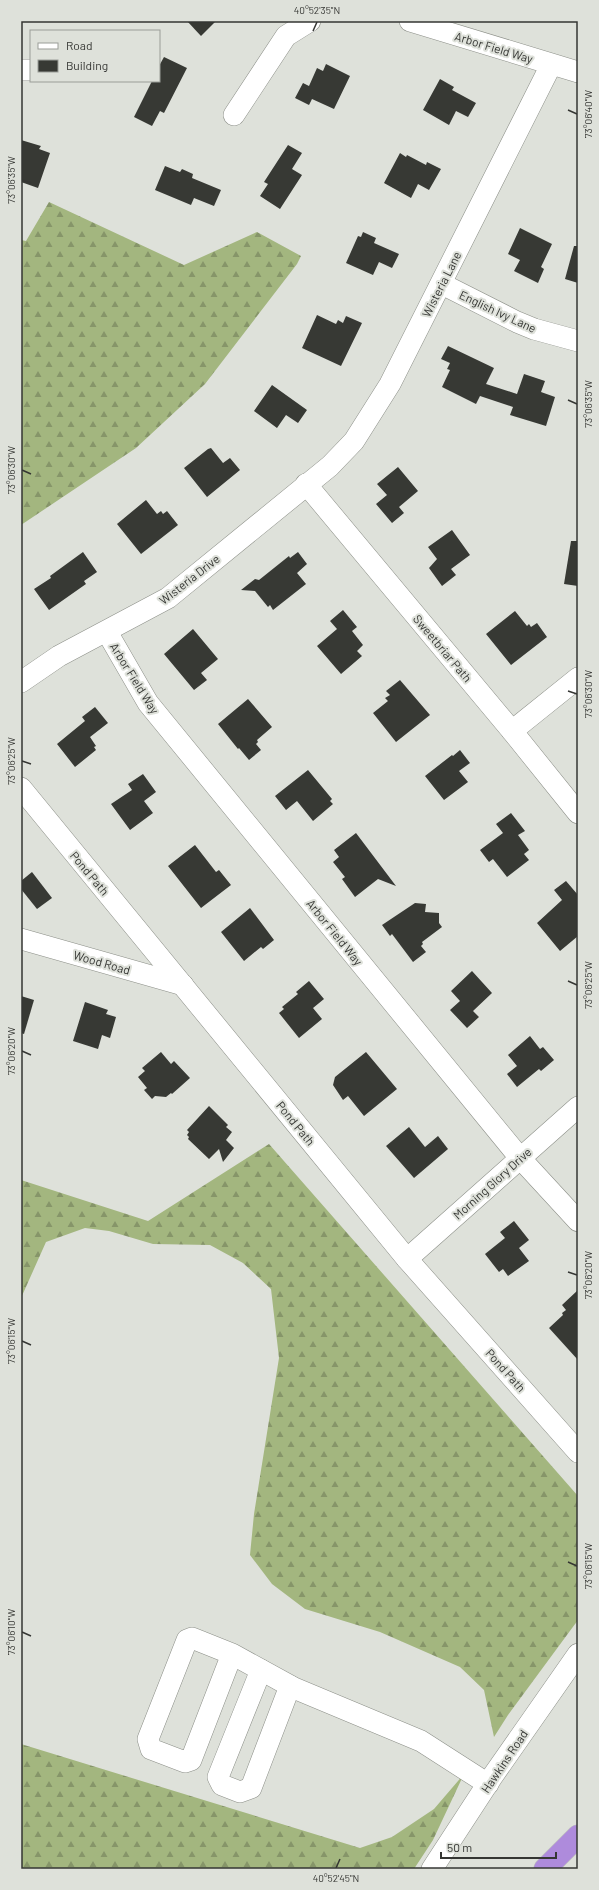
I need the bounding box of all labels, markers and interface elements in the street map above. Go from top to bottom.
text: 40°52'35"N [294,4,340,16]
street label: Arbor Field Way [453,28,535,66]
legend [30,30,160,82]
text: Road [66,38,93,52]
text: Building [66,58,108,72]
text: 73°06'40"W [582,90,594,138]
text: 73°06'35"W [5,156,17,204]
street label: Wisteria Lane [419,249,463,319]
street label: English Ivy Lane [457,287,539,335]
text: 73°06'35"W [582,380,594,428]
text: 73°06'30"W [5,446,17,494]
street label: Wisteria Drive [156,551,222,607]
street label: Sweetbriar Path [411,612,475,684]
street label: Arbor Field Way [108,640,163,716]
text: 73°06'30"W [582,670,594,718]
text: 73°06'25"W [5,737,17,785]
street label: Pond Path [68,848,112,898]
street label: Arbor Field Way [304,896,366,968]
street label: Wood Road [72,947,132,977]
text: 73°06'25"W [582,961,594,1009]
text: 73°06'20"W [5,1027,17,1075]
street label: Pond Path [274,1098,318,1148]
street label: Morning Glory Drive [450,1144,534,1222]
text: 73°06'20"W [582,1251,594,1299]
text: 73°06'15"W [5,1318,17,1364]
street label: Pond Path [483,1346,529,1394]
text: 73°06'15"W [582,1543,594,1589]
text: 73°06'10"W [5,1609,17,1655]
street label: Hawkins Road [478,1727,530,1795]
scale bar [441,1834,556,1860]
text: 50 m [447,1840,472,1854]
text: 40°52'45"N [313,1872,359,1884]

